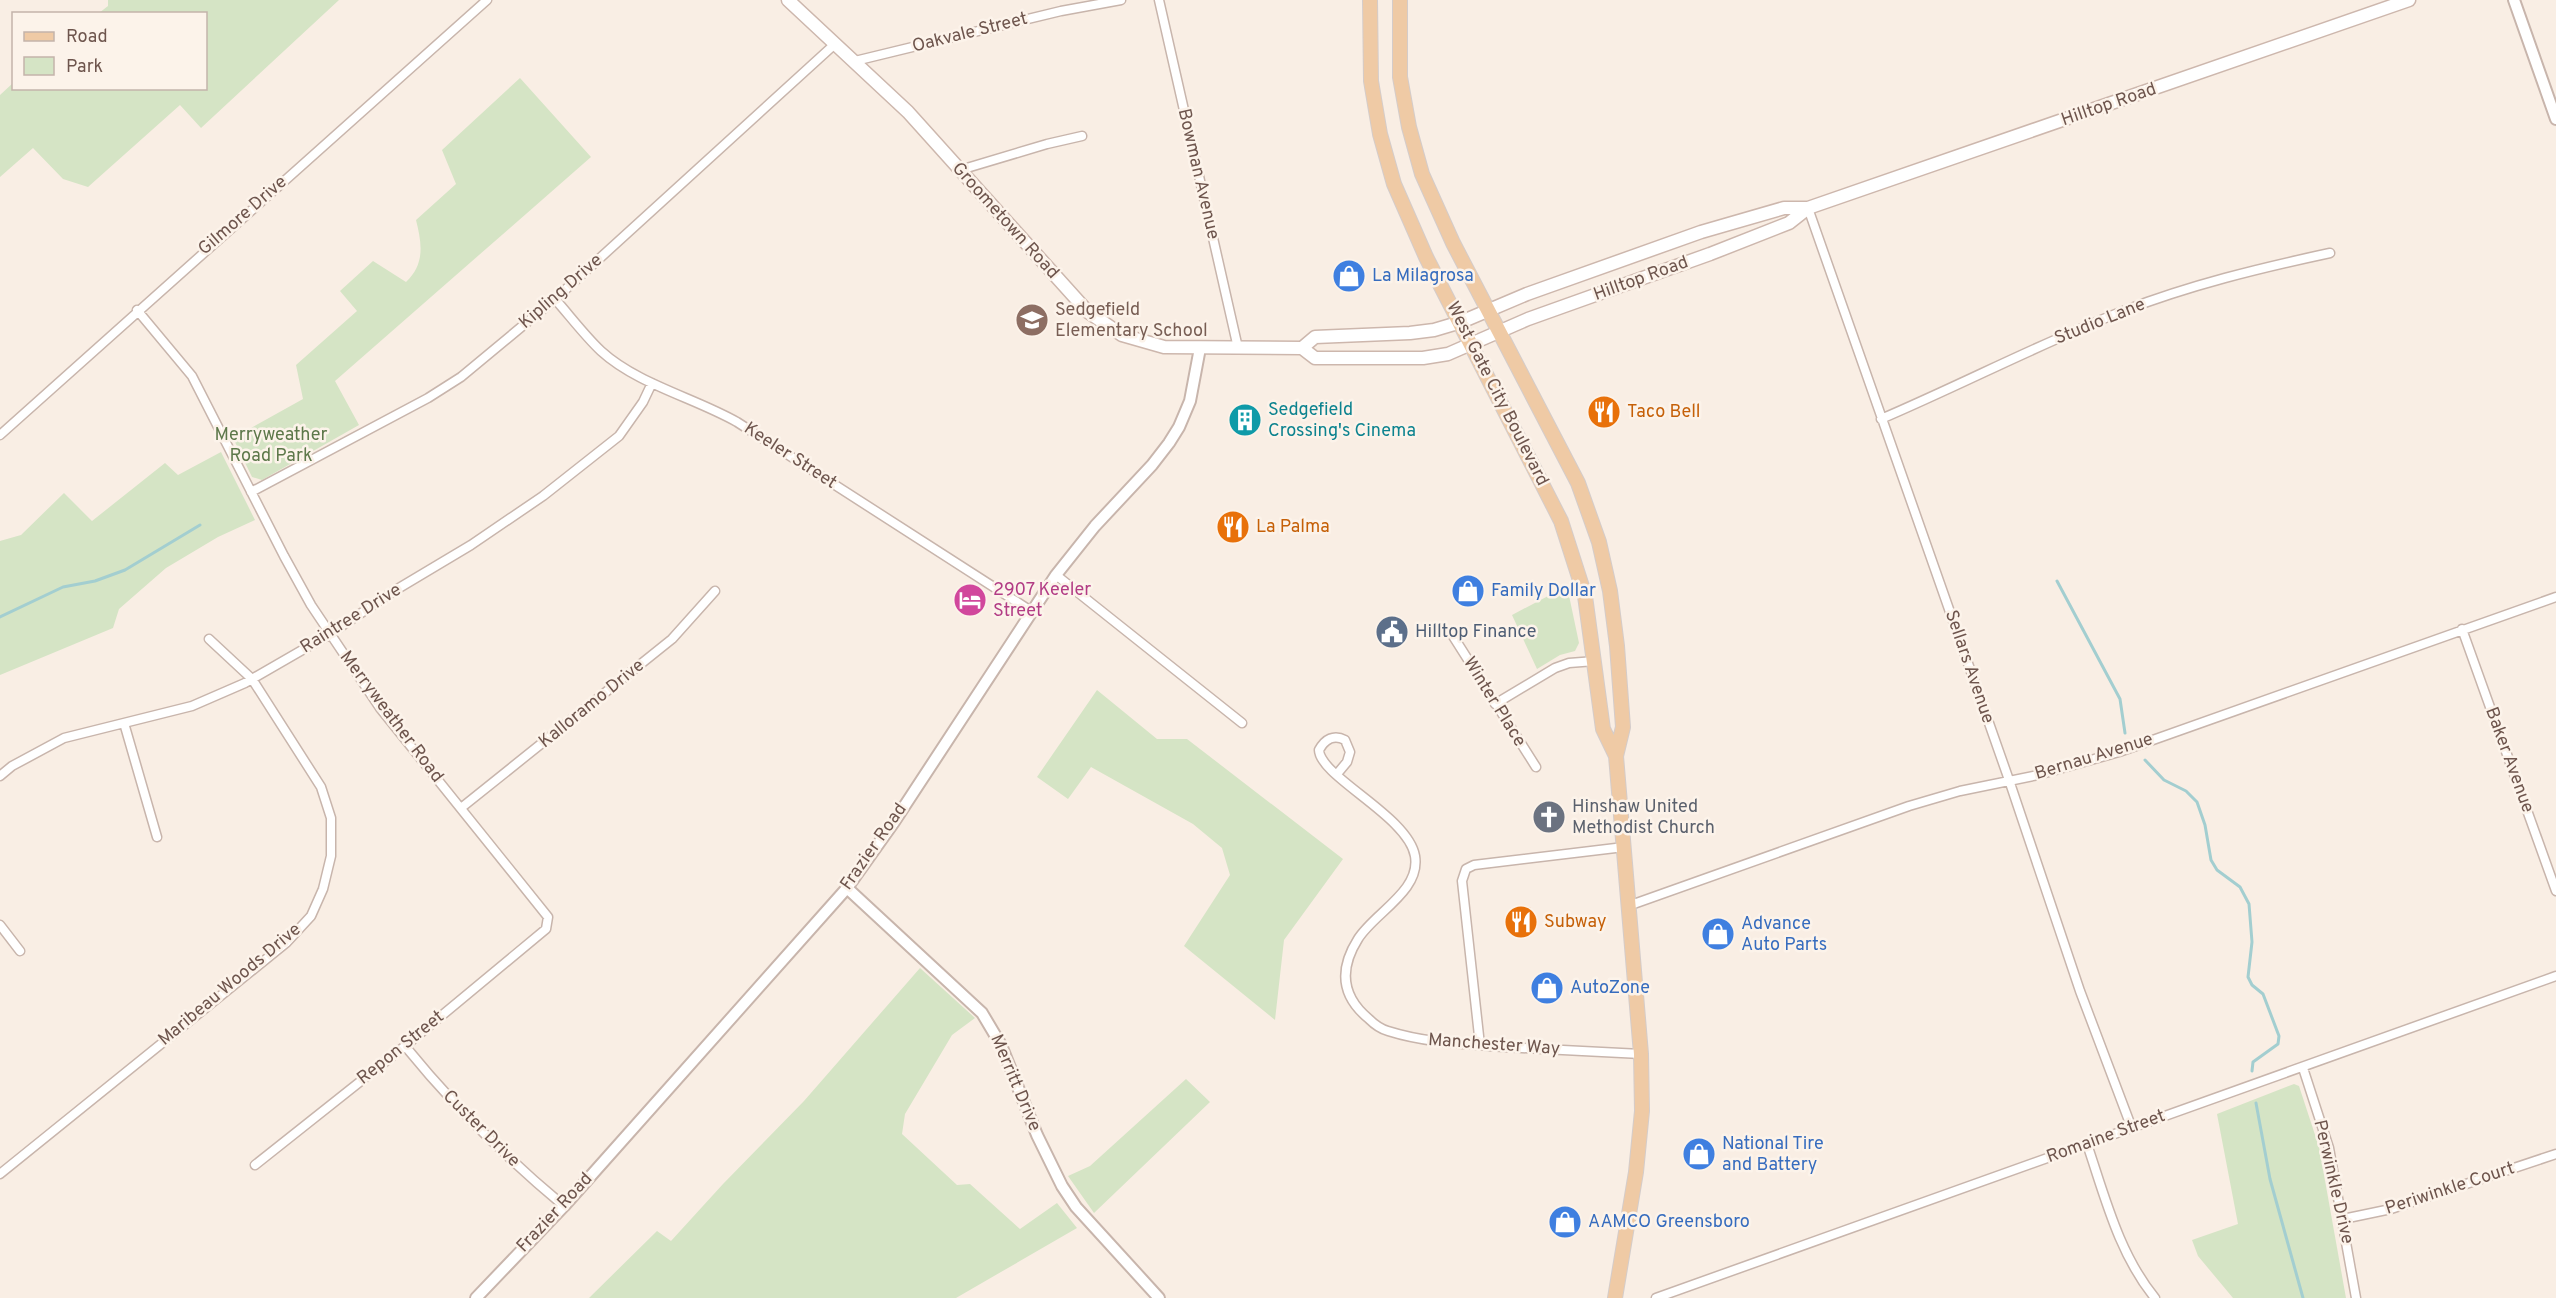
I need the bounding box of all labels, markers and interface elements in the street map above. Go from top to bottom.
street label: Oakvale Street [910,8,1030,58]
legend [12,12,207,90]
text: Road [66,26,108,49]
text: Park [66,56,103,79]
street label: Hilltop Road [2058,78,2160,132]
street label: Bowman Avenue [1172,106,1224,242]
street label: Groometown Road [946,158,1064,284]
street label: Gilmore Drive [194,171,292,261]
street label: Kipling Drive [514,249,608,335]
street label: Hilltop Road [1590,251,1692,307]
shop icon: La Milagrosa [1331,258,1367,294]
place label: La Milagrosa [1372,265,1474,288]
street label: Studio Lane [2051,293,2149,351]
street label: West Gate City Boulevard [1441,298,1553,490]
place label: Sedgefield Elementary School [1055,299,1208,343]
school or university icon: Sedgefield Elementary School [1014,302,1050,338]
restaurant icon: Taco Bell [1586,394,1622,430]
place label: Sedgefield Crossing's Cinema [1268,399,1416,443]
place label: Taco Bell [1627,401,1701,424]
building icon: Sedgefield Crossing's Cinema [1227,402,1263,438]
street label: Keeler Street [739,417,841,495]
park label: Merryweather Road Park [214,424,328,468]
restaurant icon: La Palma [1215,509,1251,545]
place label: La Palma [1256,516,1330,539]
shop icon: Family Dollar [1450,573,1486,609]
street label: Raintree Drive [296,579,406,659]
place label: 2907 Keeler Street [993,579,1091,623]
place label: Family Dollar [1491,580,1596,603]
hotel icon: 2907 Keeler Street [952,582,988,618]
street label: Sellars Avenue [1939,607,1999,727]
public building icon: Hilltop Finance [1374,614,1410,650]
place label: Hilltop Finance [1415,621,1536,644]
street label: Merryweather Road [334,647,448,787]
street label: Winter Place [1457,653,1531,751]
street label: Kalloramo Drive [535,654,649,754]
street label: Baker Avenue [2479,704,2539,816]
street label: Bernau Avenue [2032,728,2156,786]
place label: Hinshaw United Methodist Church [1572,796,1715,840]
street label: Frazier Road [836,799,912,895]
church icon: Hinshaw United Methodist Church [1531,799,1567,835]
restaurant icon: Subway [1503,904,1539,940]
place label: Subway [1544,911,1607,934]
place label: Advance Auto Parts [1741,913,1827,957]
shop icon: Advance Auto Parts [1700,916,1736,952]
street label: Maribeau Woods Drive [154,919,306,1051]
shop icon: AutoZone [1529,970,1565,1006]
place label: AutoZone [1570,977,1650,1000]
street label: Repon Street [353,1006,449,1090]
street label: Manchester Way [1427,1029,1561,1061]
street label: Merritt Drive [984,1031,1046,1135]
street label: Custer Drive [437,1085,525,1173]
street label: Romaine Street [2043,1105,2169,1169]
street label: Perwinkle Drive [2308,1118,2358,1246]
place label: National Tire and Battery [1722,1133,1824,1177]
shop icon: National Tire and Battery [1681,1136,1717,1172]
street label: Periwinkle Court [2382,1157,2518,1221]
street label: Frazier Road [512,1168,598,1258]
shop icon: AAMCO Greensboro [1547,1204,1583,1240]
place label: AAMCO Greensboro [1588,1211,1750,1234]

